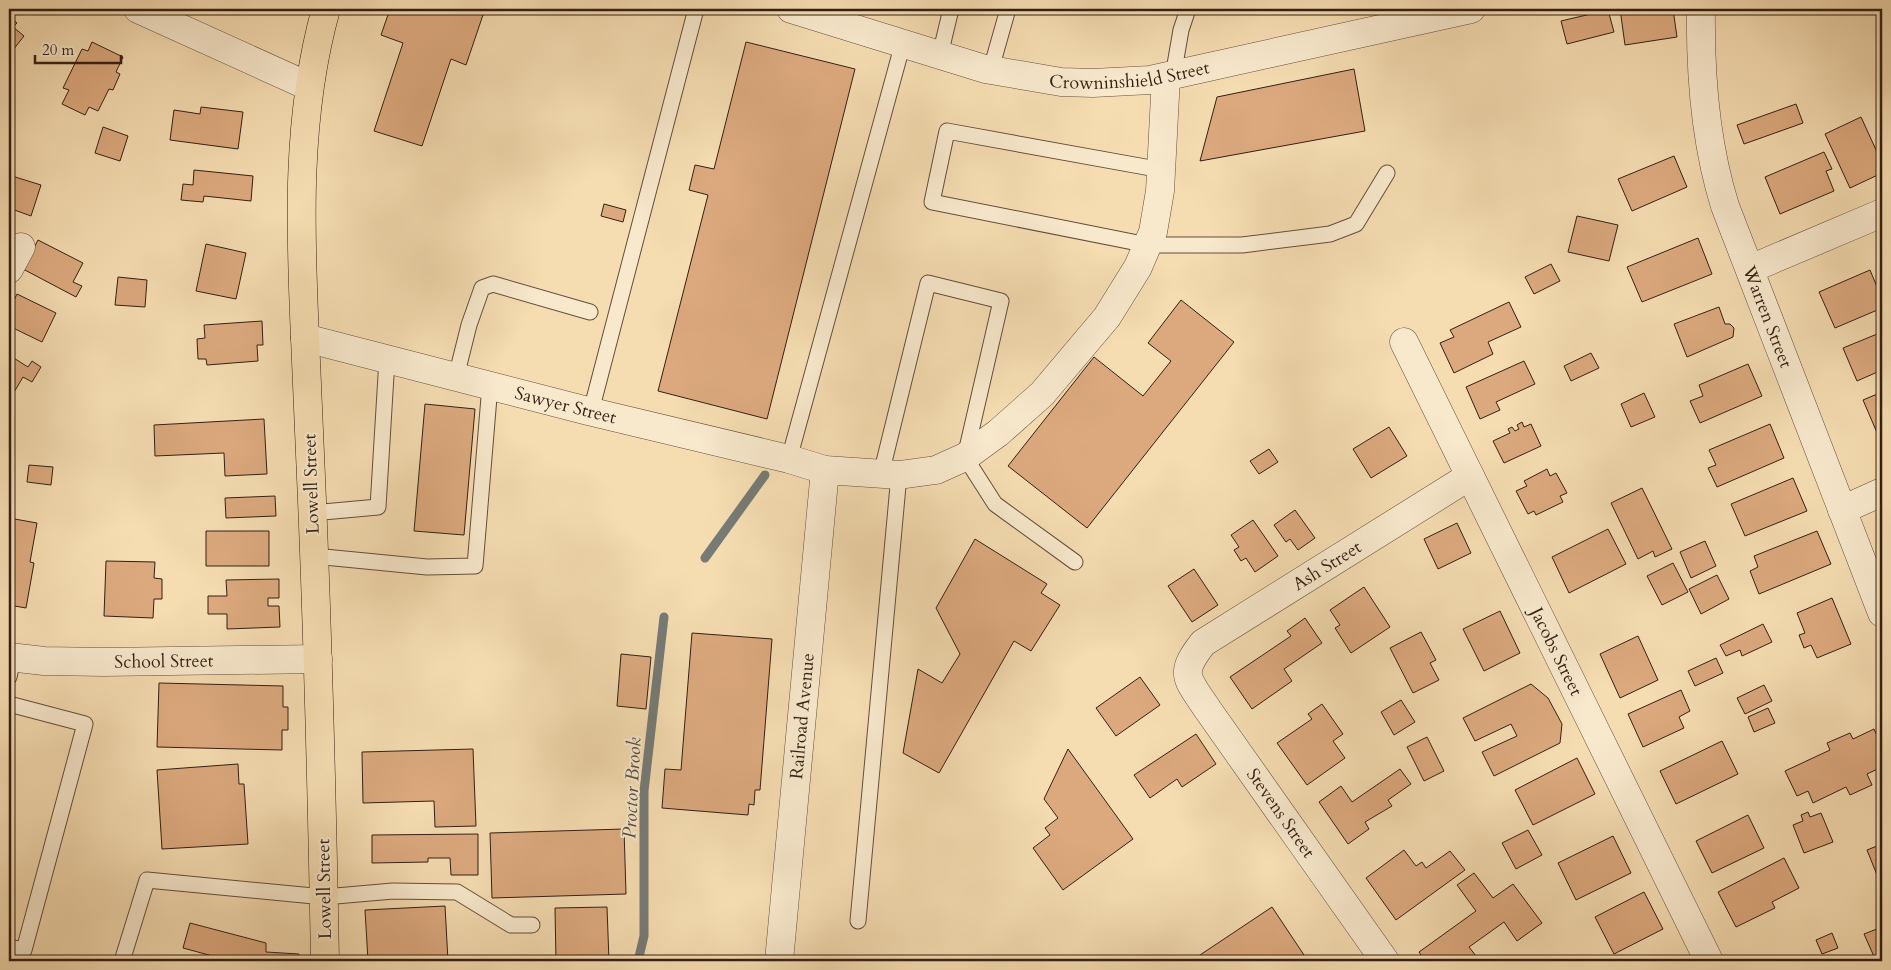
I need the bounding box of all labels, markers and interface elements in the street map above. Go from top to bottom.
scale bar [35,32,121,64]
text: 20 m [42,40,74,60]
street label: Crowninshield Street [1047,55,1212,96]
street label: Warren Street [1736,261,1798,372]
street label: Sawyer Street [512,381,619,430]
street label: Lowell Street [297,433,326,535]
street label: Ash Street [1288,535,1367,597]
street label: Jacobs Street [1522,601,1589,700]
street label: School Street [114,648,214,675]
street label: Railroad Avenue [784,652,821,780]
water label: Proctor Brook [616,736,648,839]
street label: Stevens Street [1240,763,1321,864]
street label: Lowell Street [311,838,338,939]

